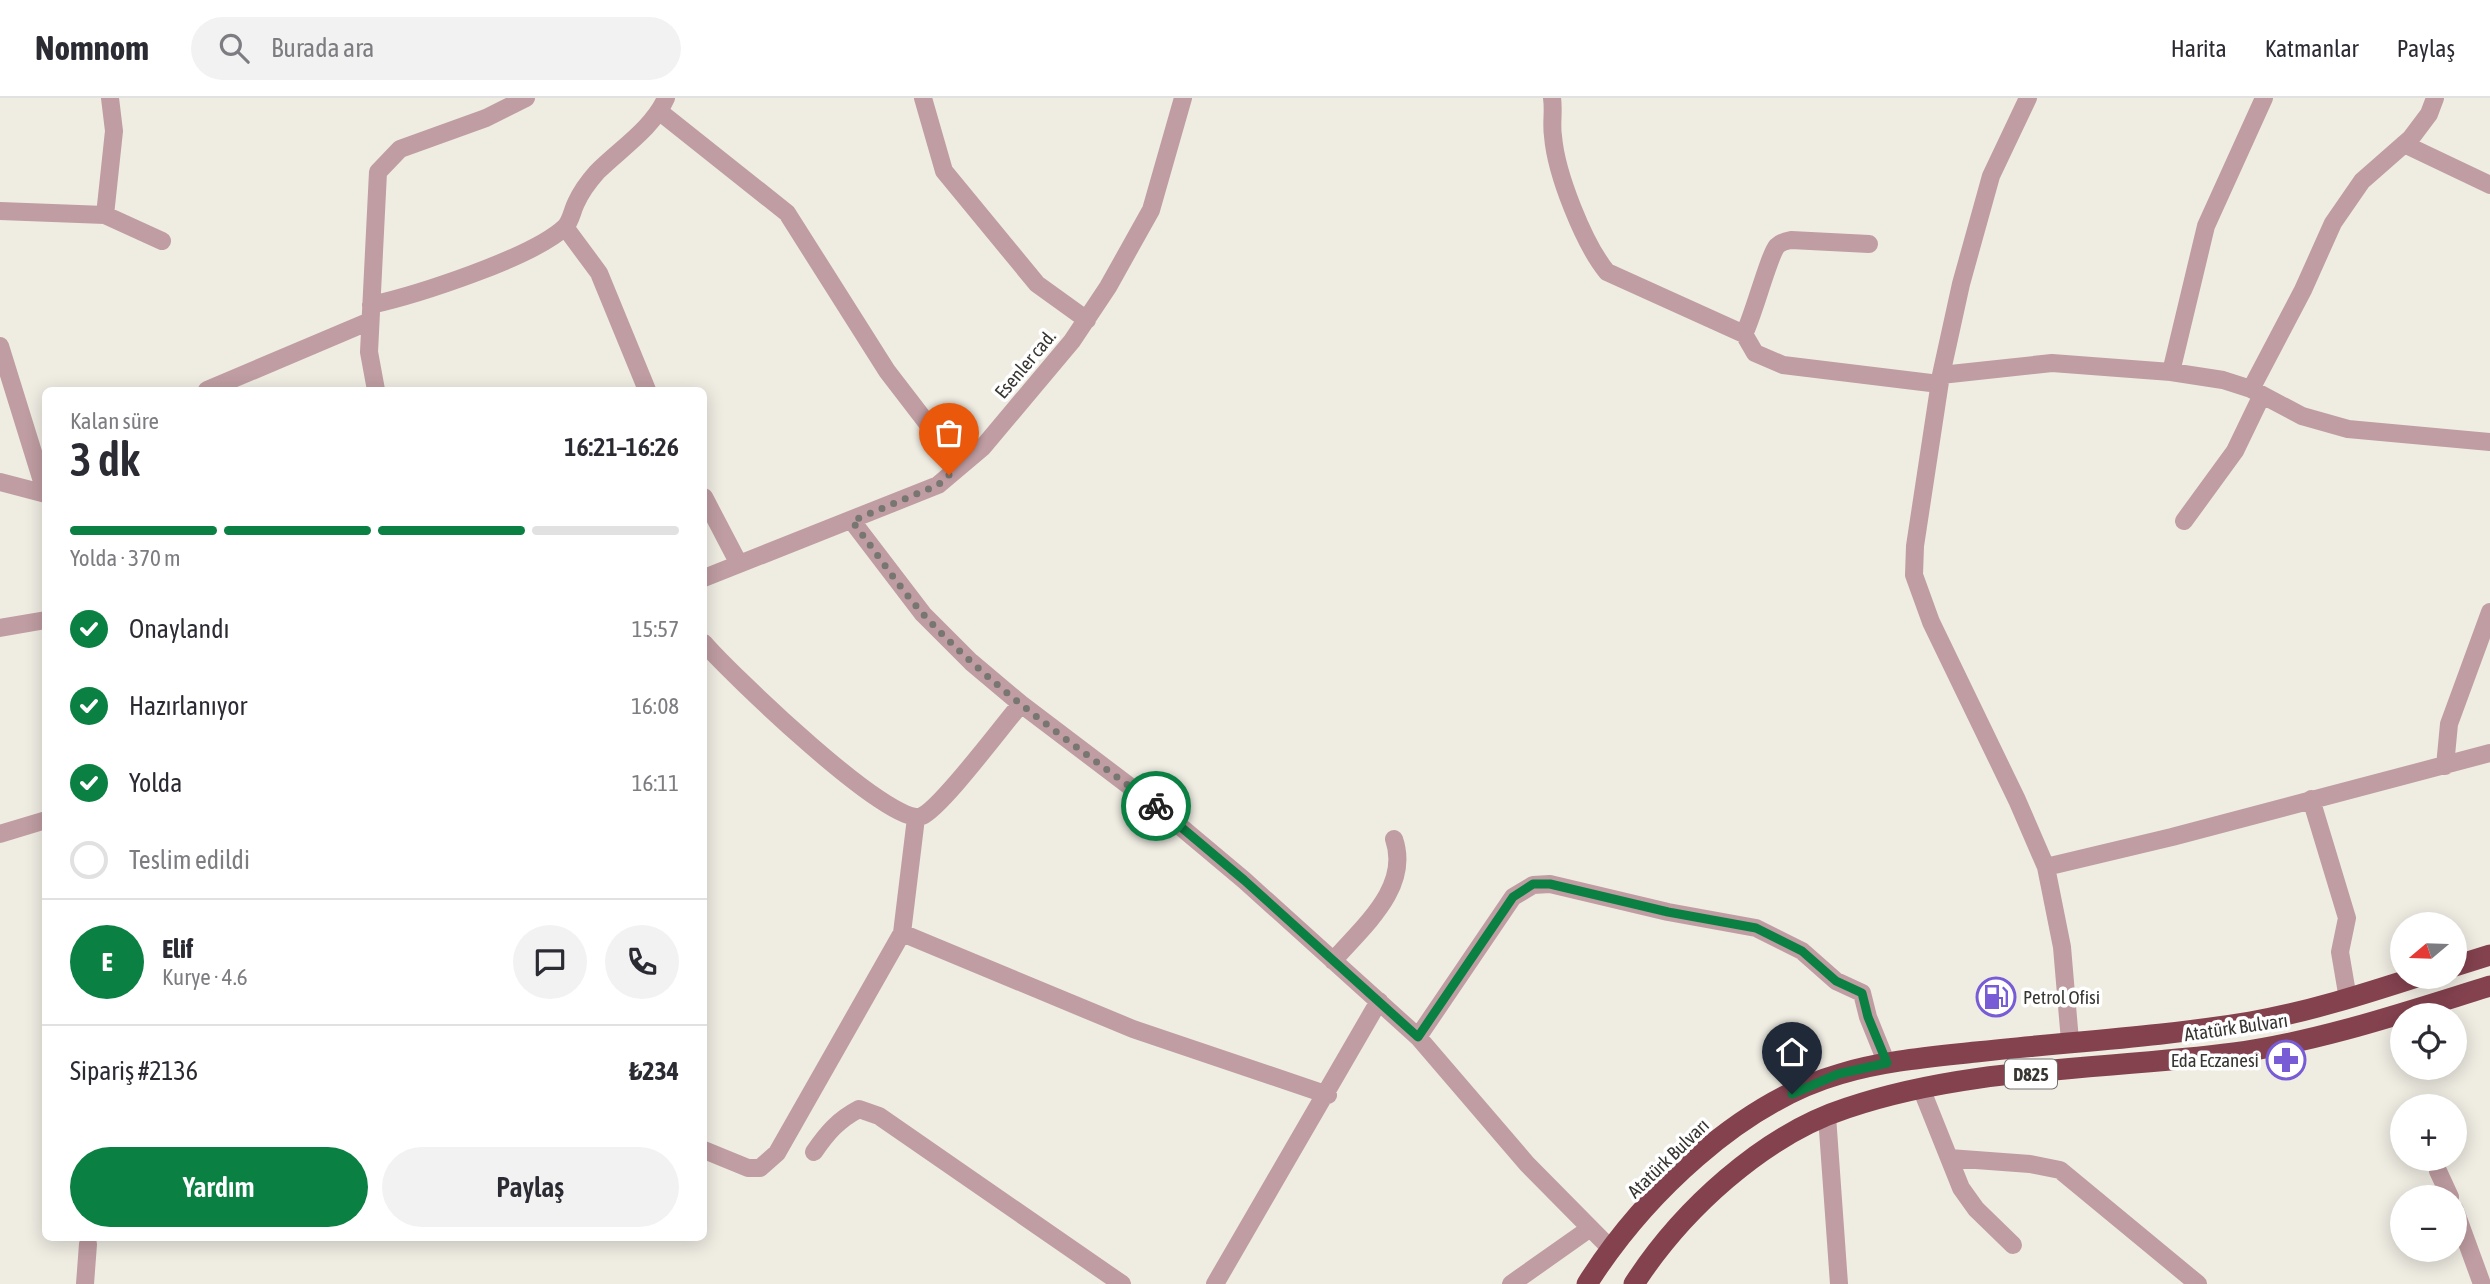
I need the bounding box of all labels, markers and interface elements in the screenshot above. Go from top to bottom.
search box [191,17,681,80]
text: Nomnom [35,29,149,67]
icon: search [215,29,253,67]
text: Burada ara [271,33,374,63]
text: Harita [2171,35,2227,62]
text: Katmanlar [2265,35,2359,62]
text: Paylaş [2397,35,2455,62]
street label: Esenler cad. [990,325,1060,403]
pin [919,403,979,475]
text: Kalan süre [70,408,159,434]
icon: bag [930,414,968,452]
text: 16:21–16:26 [564,432,679,462]
text: 3 dk [70,433,140,486]
text: Yolda · 370 m [70,545,181,571]
icon: check [70,610,108,648]
text: Onaylandı [129,614,230,644]
text: 15:57 [632,616,679,642]
icon: check [70,687,108,725]
text: Hazırlanıyor [129,691,247,721]
text: 16:08 [631,693,679,719]
icon: check [70,764,108,802]
text: Yolda [129,768,182,798]
text: 16:11 [632,770,679,796]
courier [1121,771,1191,841]
icon: bike [1137,787,1175,825]
text: Teslim edildi [129,845,250,875]
north arrow [2390,912,2468,989]
map controls [2390,912,2467,1262]
button: chat [513,925,587,999]
button: phone [605,925,679,999]
text: Elif [162,934,193,964]
text: E [101,947,113,977]
text: Kurye · 4.6 [162,964,248,990]
fuel station icon: Petrol Ofisi [1975,976,2017,1018]
place label: Petrol Ofisi [2023,986,2100,1008]
button: locate [2390,1003,2467,1080]
street label: Atatürk Bulvarı [2183,1009,2289,1045]
pin [1762,1022,1822,1094]
icon: home [1773,1033,1811,1071]
pharmacy icon: Eda Eczanesi [2265,1039,2307,1081]
place label: Eda Eczanesi [2171,1049,2259,1071]
text: Sipariş #2136 [70,1056,198,1086]
text: ₺234 [629,1056,679,1086]
road number: D825 [2005,1059,2057,1088]
button: + [2390,1094,2467,1171]
street label: Atatürk Bulvarı [1623,1114,1713,1202]
button: Yardım [70,1147,368,1227]
button: Paylaş [382,1147,679,1227]
button: − [2390,1185,2467,1262]

